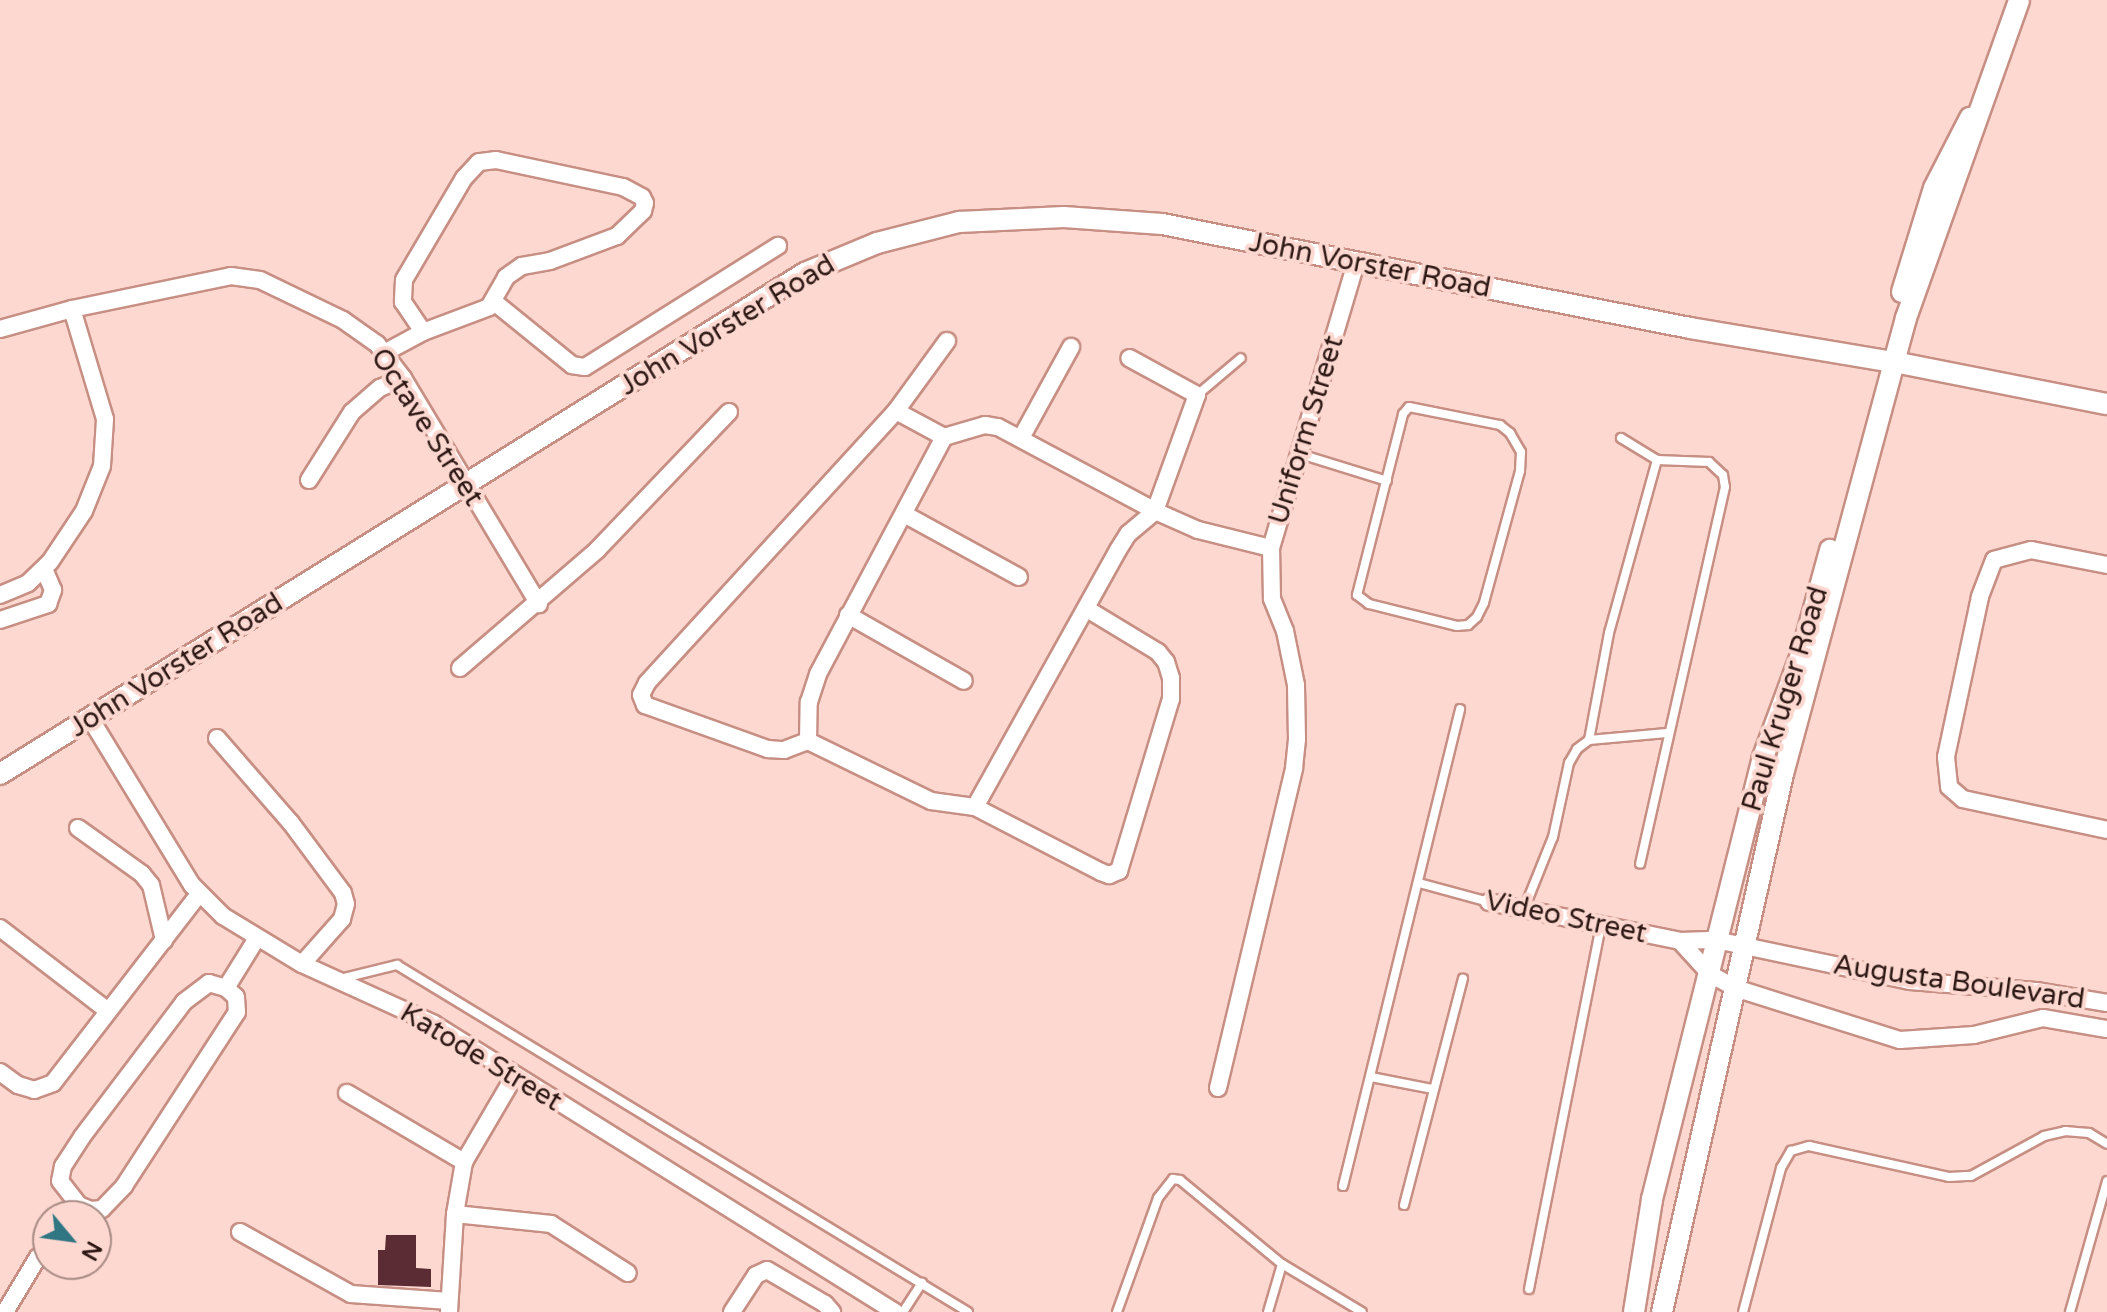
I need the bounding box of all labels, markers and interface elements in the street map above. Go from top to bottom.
street label: John Vorster Road [1246,225,1494,305]
street label: John Vorster Road [613,247,841,403]
street label: Uniform Street [1261,332,1351,528]
street label: Octave Street [364,342,490,512]
street label: Paul Kruger Road [1735,582,1835,816]
street label: John Vorster Road [63,586,289,744]
street label: Video Street [1482,884,1650,950]
street label: Augusta Boulevard [1831,948,2087,1016]
street label: Katode Street [394,996,568,1118]
north arrow [32,1200,112,1280]
text: N [76,1237,107,1265]

